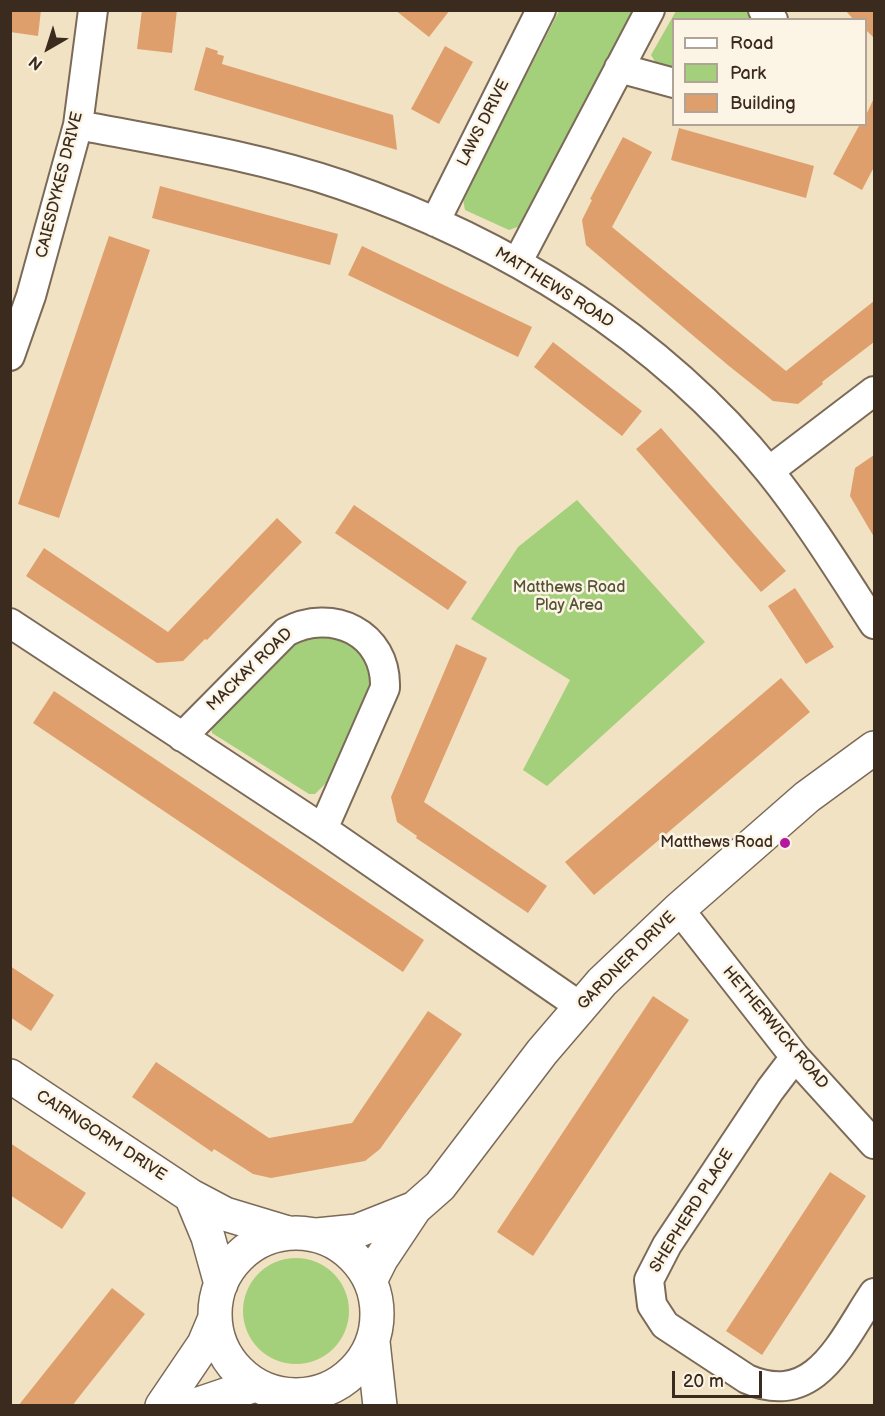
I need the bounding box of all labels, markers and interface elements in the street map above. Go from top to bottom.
north arrow [18,18,78,78]
legend [672,18,867,126]
text: Road [730,33,774,54]
text: N [26,51,47,74]
text: Park [730,63,766,84]
street label: LAWS DRIVE [454,76,514,170]
text: Building [730,93,796,114]
street label: CAIESDYKES DRIVE [33,110,87,260]
street label: MATTHEWS ROAD [491,244,617,332]
park label: Matthews Road Play Area [513,578,625,616]
street label: MACKAY ROAD [203,624,297,716]
place label: Matthews Road [660,833,773,853]
marker: Matthews Road [778,836,792,850]
street label: GARDNER DRIVE [574,908,680,1014]
street label: HETHERWICK ROAD [718,963,832,1093]
street label: CAIRNGORM DRIVE [32,1087,170,1185]
street label: SHEPHERD PLACE [646,1146,738,1276]
scale bar [675,1359,765,1397]
text: 20 m [683,1371,724,1392]

